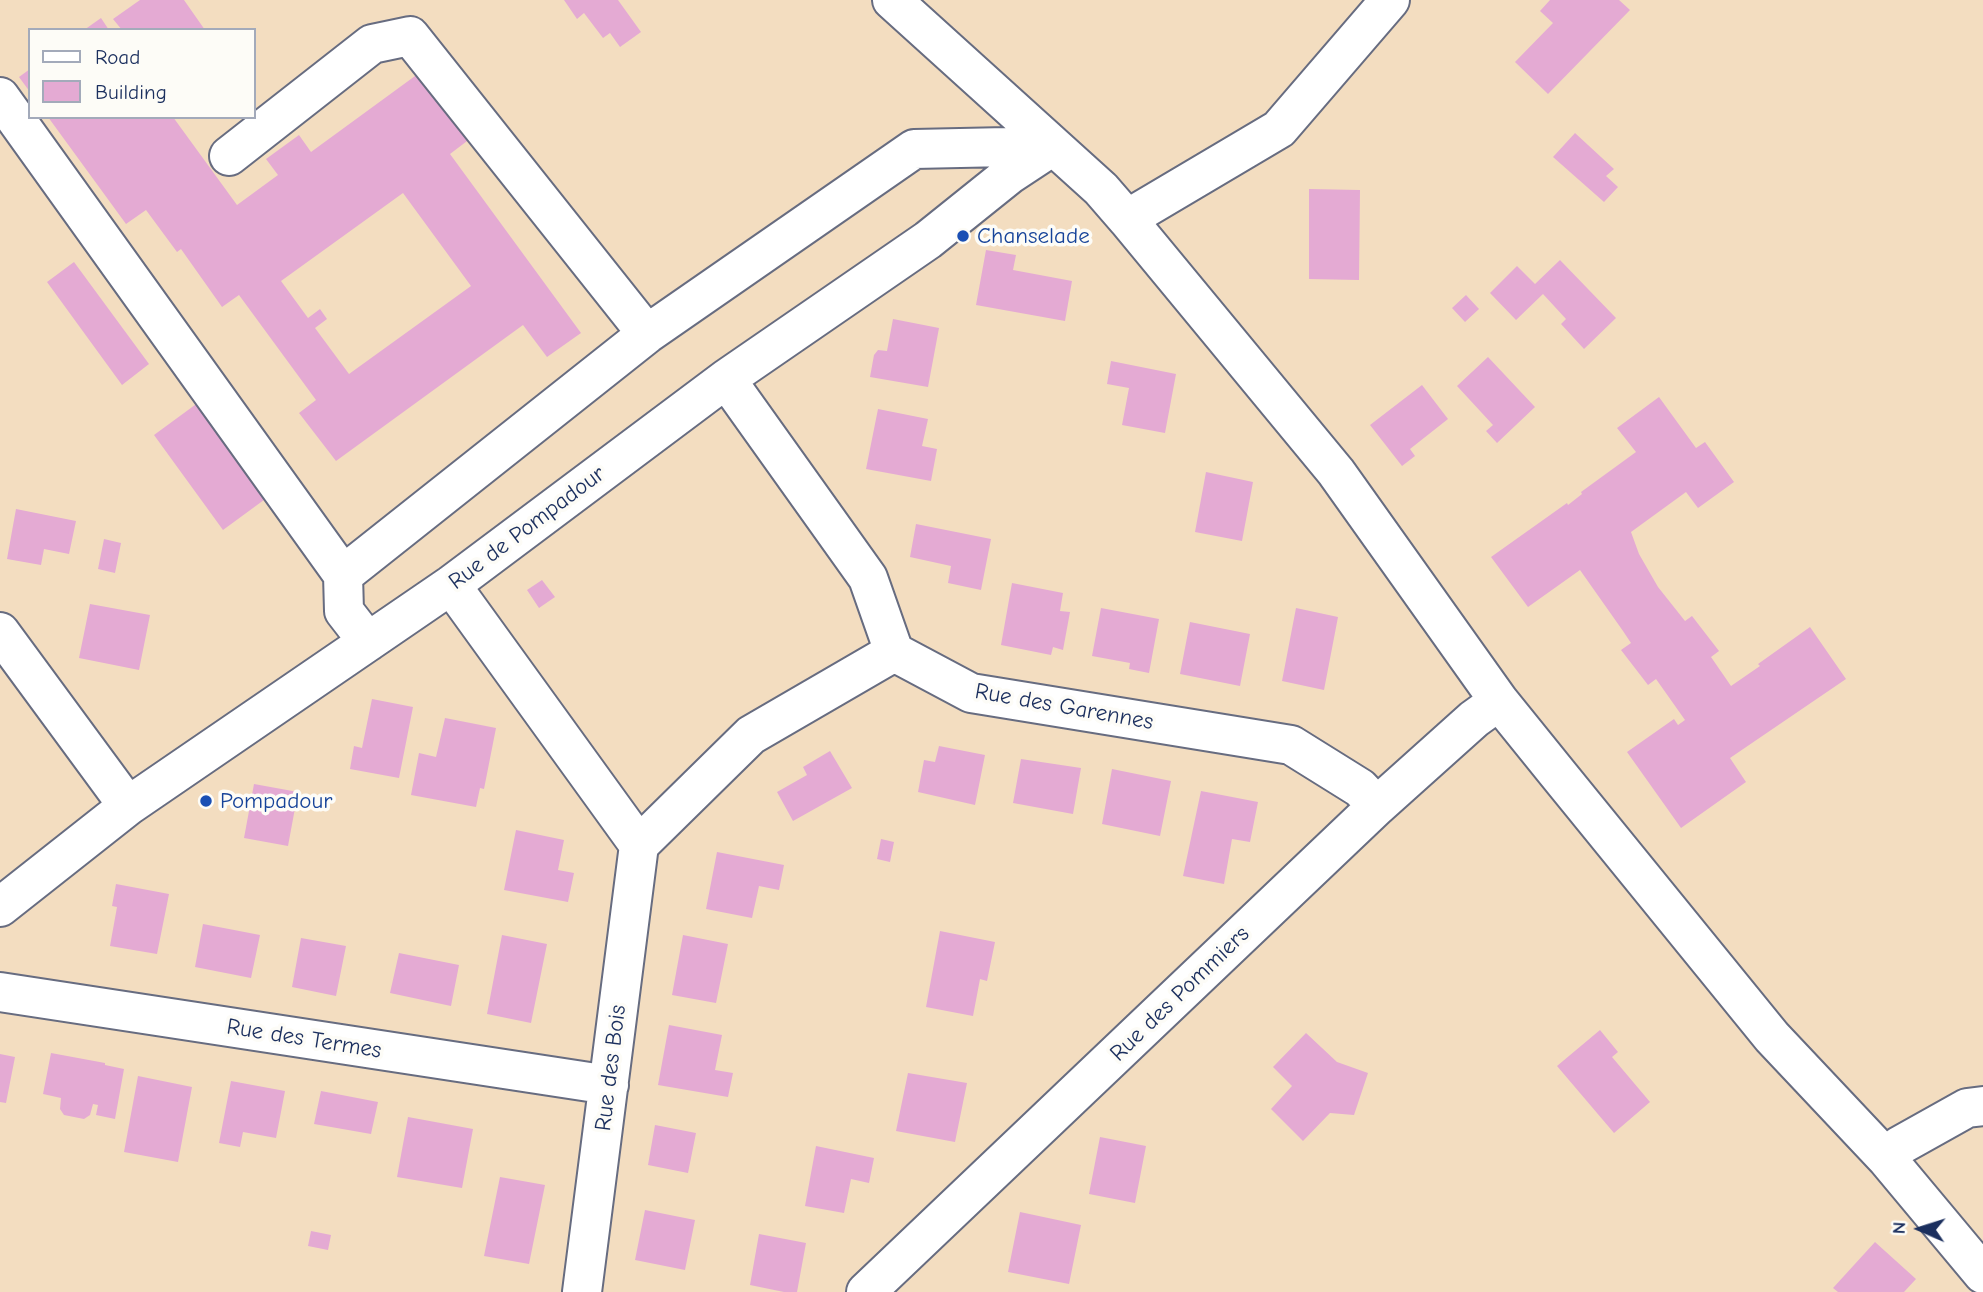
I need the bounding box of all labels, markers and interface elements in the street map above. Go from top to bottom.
legend [28,28,256,119]
text: Road [95,45,140,69]
text: Building [95,80,167,104]
place label: Chanselade [977,222,1090,250]
marker: Chanselade [955,228,971,244]
street label: Rue de Pompadour [443,460,611,596]
street label: Rue des Garennes [973,678,1155,736]
place label: Pompadour [220,787,332,815]
marker: Pompadour [198,793,214,809]
street label: Rue des Pommiers [1105,920,1255,1068]
street label: Rue des Bois [590,1003,632,1133]
street label: Rue des Termes [225,1013,383,1065]
north arrow [1885,1194,1955,1264]
text: N [1888,1221,1910,1235]

